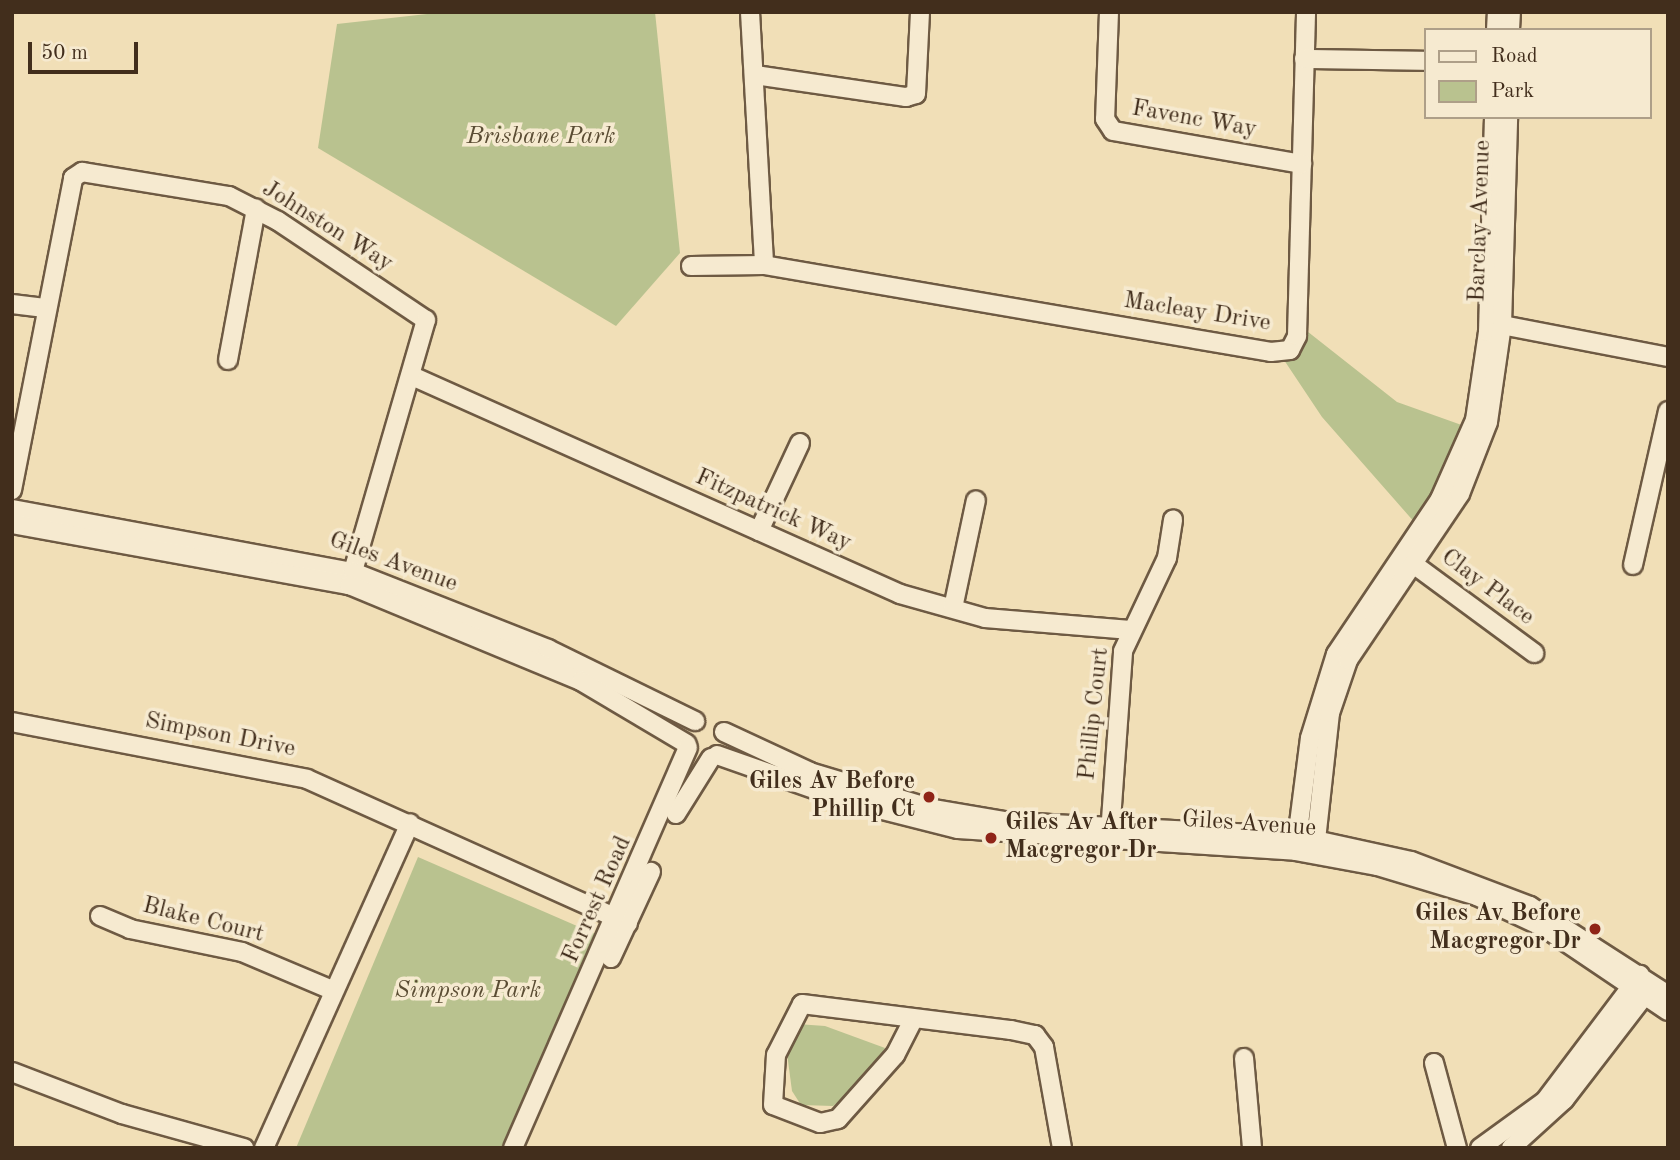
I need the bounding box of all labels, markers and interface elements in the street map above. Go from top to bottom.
scale bar [32,28,142,72]
legend [1424,28,1652,119]
text: 50 m [41,43,88,64]
text: Road [1491,46,1538,67]
text: Park [1491,81,1534,102]
street label: Favenc Way [1129,95,1259,145]
park label: Brisbane Park [466,124,616,152]
street label: Barclay Avenue [1464,139,1498,303]
street label: Johnston Way [256,175,398,279]
street label: Macleay Drive [1121,287,1273,339]
street label: Fitzpatrick Way [690,464,856,558]
street label: Giles Avenue [325,526,461,600]
street label: Clay Place [1435,544,1539,632]
street label: Phillip Court [1074,646,1116,782]
street label: Simpson Drive [142,707,298,765]
place label: Giles Av Before Phillip Ct [749,769,915,825]
marker: Giles Av Before Phillip Ct [921,789,937,805]
street label: Giles Avenue [1181,806,1317,844]
place label: Giles Av After Macgregor Dr [1005,810,1158,866]
marker: Giles Av After Macgregor Dr [983,830,999,846]
street label: Forrest Road [557,832,639,968]
street label: Blake Court [139,892,267,950]
place label: Giles Av Before Macgregor Dr [1415,901,1581,957]
marker: Giles Av Before Macgregor Dr [1587,921,1603,937]
park label: Simpson Park [395,978,541,1006]

